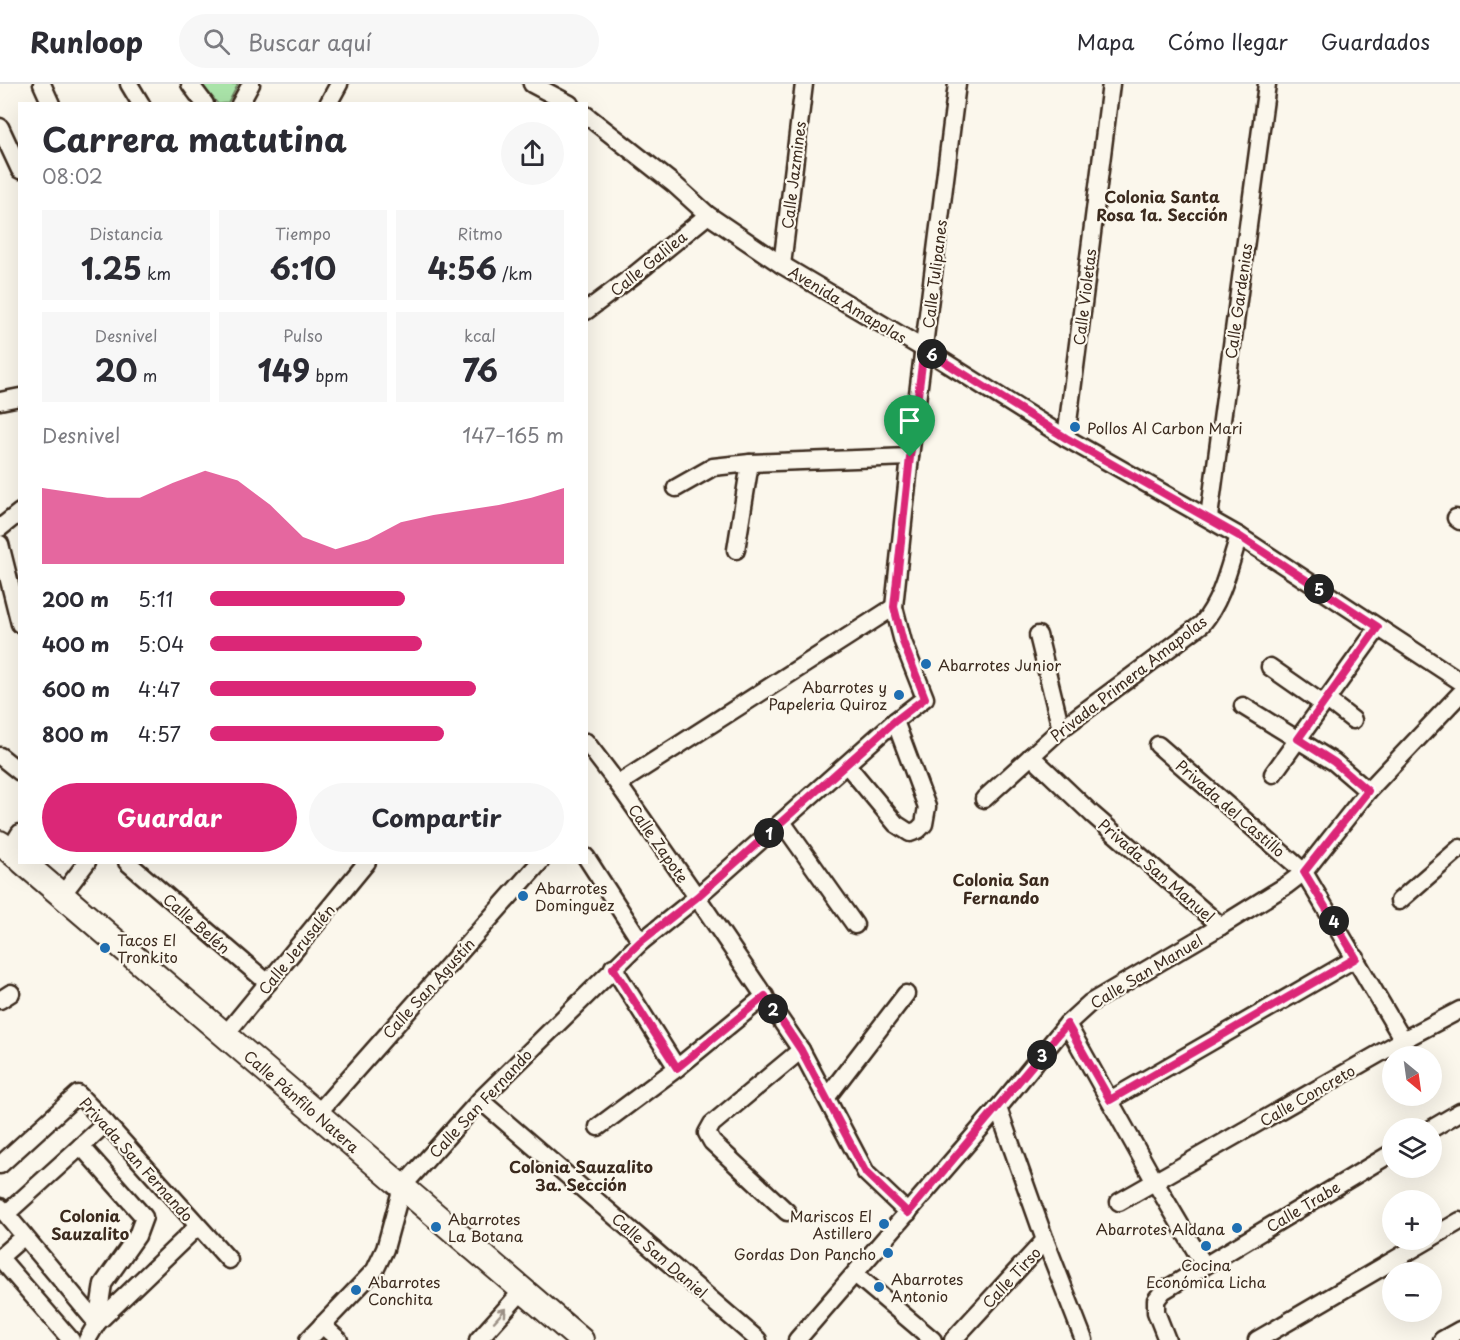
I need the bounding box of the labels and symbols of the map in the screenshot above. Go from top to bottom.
street label: Calle Jazmines [775,120,811,230]
district label: Colonia Santa Rosa 1a. Sección [1096,184,1228,226]
street label: Calle Tulipanes [916,218,952,330]
street label: Calle Galilea [605,224,692,301]
street label: Calle Gardenias [1218,242,1258,360]
street label: Calle Violetas [1067,247,1101,347]
street label: Avenida Amapolas [785,260,912,348]
pin: 6 [917,339,947,369]
pin [884,395,935,457]
place label: Pollos Al Carbon Mari [1087,416,1243,439]
marker: Pollos Al Carbon Mari [1068,420,1082,434]
pin: 5 [1304,574,1334,604]
street label: Privada Primera Amapolas [1045,609,1211,746]
place label: Abarrotes Junior [938,653,1061,676]
marker: Abarrotes Junior [919,657,933,671]
place label: Abarrotes y Papeleria Quiroz [769,675,888,715]
marker: Abarrotes y Papeleria Quiroz [892,688,906,702]
street label: Privada del Castillo [1171,754,1291,862]
street label: Calle Zapote [623,799,695,887]
street label: Privada San Manuel [1094,813,1220,927]
pin: 1 [754,818,784,848]
district label: Colonia San Fernando [953,867,1050,909]
place label: Abarrotes Dominguez [535,876,614,916]
street label: Calle Belén [158,887,236,959]
marker: Abarrotes Dominguez [516,889,530,903]
street label: Calle Jerusalén [252,899,340,999]
pin: 4 [1319,906,1349,936]
place label: Tacos El Tronkito [117,928,178,968]
street label: Calle San Manuel [1085,928,1207,1014]
street label: Calle San Agustín [377,933,479,1043]
marker: Tacos El Tronkito [98,941,112,955]
pin: 2 [758,994,788,1024]
pin: 3 [1027,1040,1057,1070]
street label: Calle San Fernando [423,1043,537,1163]
street label: Calle Pánfilo Natera [239,1044,365,1158]
north arrow [1382,1046,1442,1106]
street label: Calle Concreto [1255,1058,1359,1132]
street label: Privada San Fernando [75,1092,199,1226]
district label: Colonia Sauzalito 3a. Sección [509,1154,653,1196]
street label: Calle Trabe [1262,1175,1344,1237]
district label: Colonia Sauzalito [51,1203,129,1245]
place label: Mariscos El Astillero [790,1204,872,1244]
place label: Abarrotes La Botana [448,1207,524,1247]
street label: Calle San Daniel [607,1207,713,1303]
marker: Mariscos El Astillero [877,1217,891,1231]
place label: Abarrotes Aldana [1096,1217,1225,1240]
marker: Abarrotes La Botana [429,1220,443,1234]
marker: Abarrotes Aldana [1230,1221,1244,1235]
marker: Cocina Económica Licha [1199,1239,1213,1253]
street label: Calle Tirso [976,1241,1046,1313]
place label: Gordas Don Pancho [734,1242,876,1265]
marker: Gordas Don Pancho [881,1246,895,1260]
place label: Cocina Económica Licha [1146,1253,1267,1293]
place label: Abarrotes Antonio [891,1267,963,1307]
place label: Abarrotes Conchita [368,1270,440,1310]
marker: Abarrotes Antonio [872,1280,886,1294]
marker: Abarrotes Conchita [349,1283,363,1297]
one-way arrow [493,1308,507,1323]

